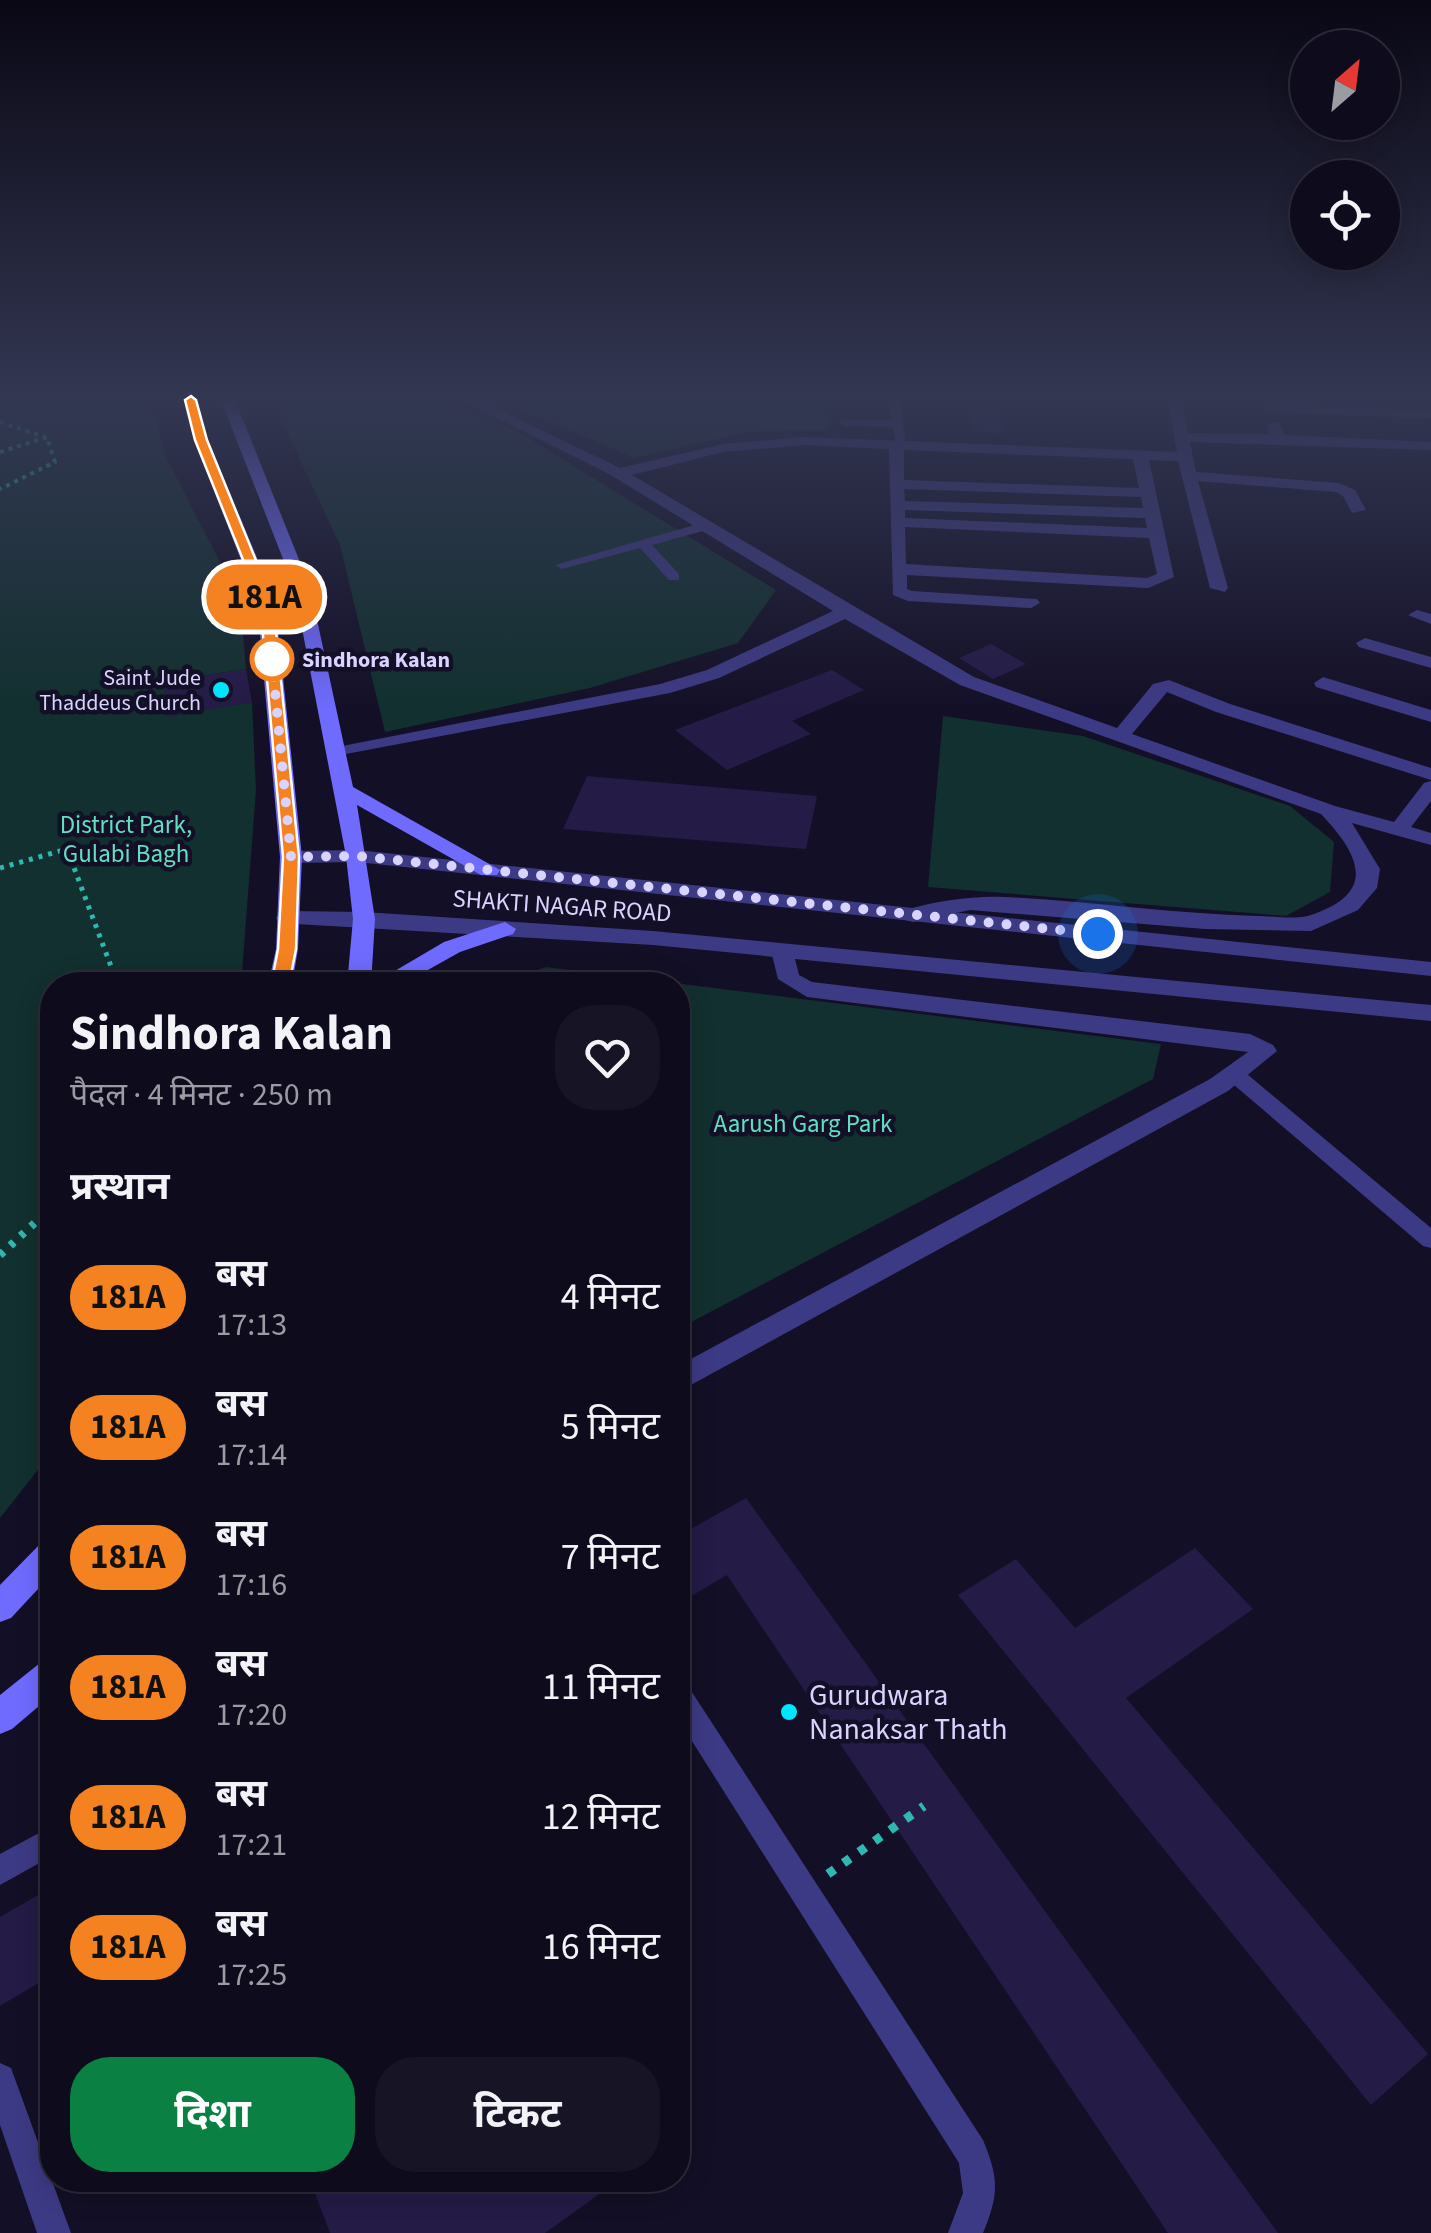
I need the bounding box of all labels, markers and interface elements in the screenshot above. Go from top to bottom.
north arrow [1290,30,1400,140]
map controls [1290,30,1400,270]
button: locate [1290,160,1400,270]
line badge: 181A [194,564,334,630]
text: 181A [226,572,302,622]
marker: Sindhora Kalan [251,638,293,680]
place label: Sindhora Kalan [302,644,450,676]
place label: Saint Jude Thaddeus Church [39,662,201,719]
marker: Saint Jude Thaddeus Church [210,679,232,701]
park label: District Park, Gulabi Bagh [60,807,192,872]
street label: SHAKTI NAGAR ROAD [451,880,673,932]
your location [1073,909,1123,959]
text: Sindhora Kalan [70,1000,393,1068]
button: heart [555,1005,660,1110]
text: पैदल · 4 मिनट · 250 m [70,1072,333,1118]
park label: Aarush Garg Park [714,1106,893,1142]
text: प्रस्थान [70,1160,170,1214]
text: बस [216,1247,267,1301]
text: 4 मिनट [561,1270,660,1324]
text: 181A [90,1272,166,1322]
text: 17:13 [216,1302,287,1348]
text: बस [216,1377,267,1431]
text: 5 मिनट [561,1400,660,1454]
text: 181A [90,1402,166,1452]
text: 17:14 [216,1432,287,1478]
text: बस [216,1507,267,1561]
text: 7 मिनट [561,1530,660,1584]
text: 181A [90,1532,166,1582]
text: 17:16 [216,1562,287,1608]
text: बस [216,1637,267,1691]
text: 11 मिनट [542,1660,660,1714]
text: 181A [90,1662,166,1712]
place label: Gurudwara Nanaksar Thath [809,1674,1008,1751]
text: 17:20 [216,1692,287,1738]
marker: Gurudwara Nanaksar Thath [778,1701,800,1723]
text: बस [216,1767,267,1821]
text: 12 मिनट [542,1790,660,1844]
text: 181A [90,1792,166,1842]
text: 17:21 [216,1822,287,1868]
text: बस [216,1897,267,1951]
text: 16 मिनट [542,1920,660,1974]
text: 181A [90,1922,166,1972]
text: 17:25 [216,1952,287,1998]
button: दिशा [70,2057,355,2172]
button: टिकट [375,2057,660,2172]

